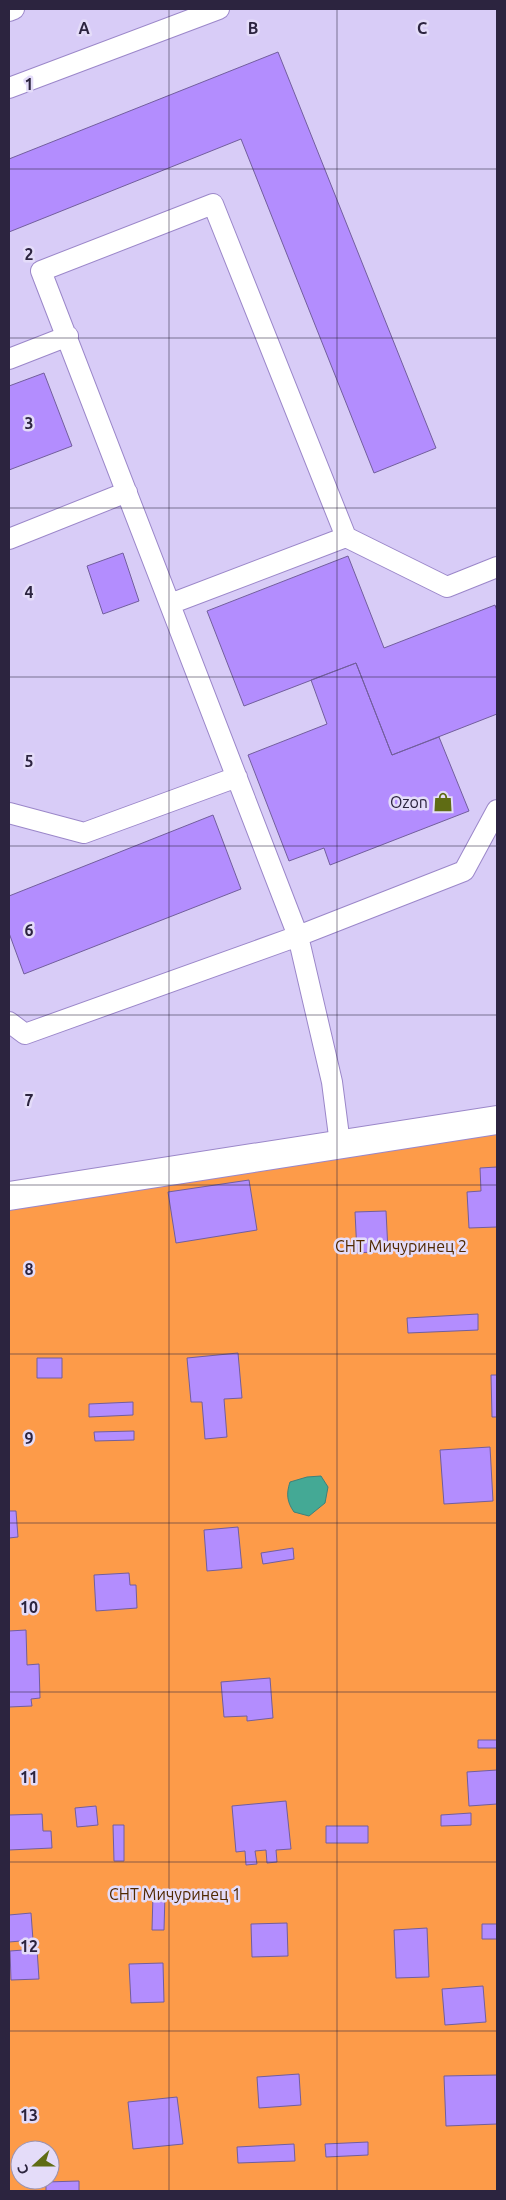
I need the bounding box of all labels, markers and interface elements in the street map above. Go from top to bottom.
text: A [78,19,90,37]
text: B [248,19,258,37]
text: C [417,19,427,37]
text: 1 [24,75,34,93]
text: 2 [24,245,34,263]
text: 3 [24,414,34,432]
text: 4 [24,583,34,601]
text: 5 [24,752,34,770]
shop icon: Ozon [432,791,454,813]
place label: Ozon [390,793,428,811]
text: 6 [24,921,34,939]
text: 7 [24,1091,34,1109]
park label: СНТ Мичуринец 2 [335,1237,467,1255]
text: 8 [24,1260,34,1278]
text: 9 [24,1429,34,1447]
text: 10 [20,1598,38,1616]
text: 11 [20,1768,38,1786]
park label: СНТ Мичуринец 1 [109,1885,241,1903]
text: 12 [20,1937,38,1955]
text: 13 [20,2106,38,2124]
north arrow [10,2140,60,2190]
text: С [14,2163,32,2177]

